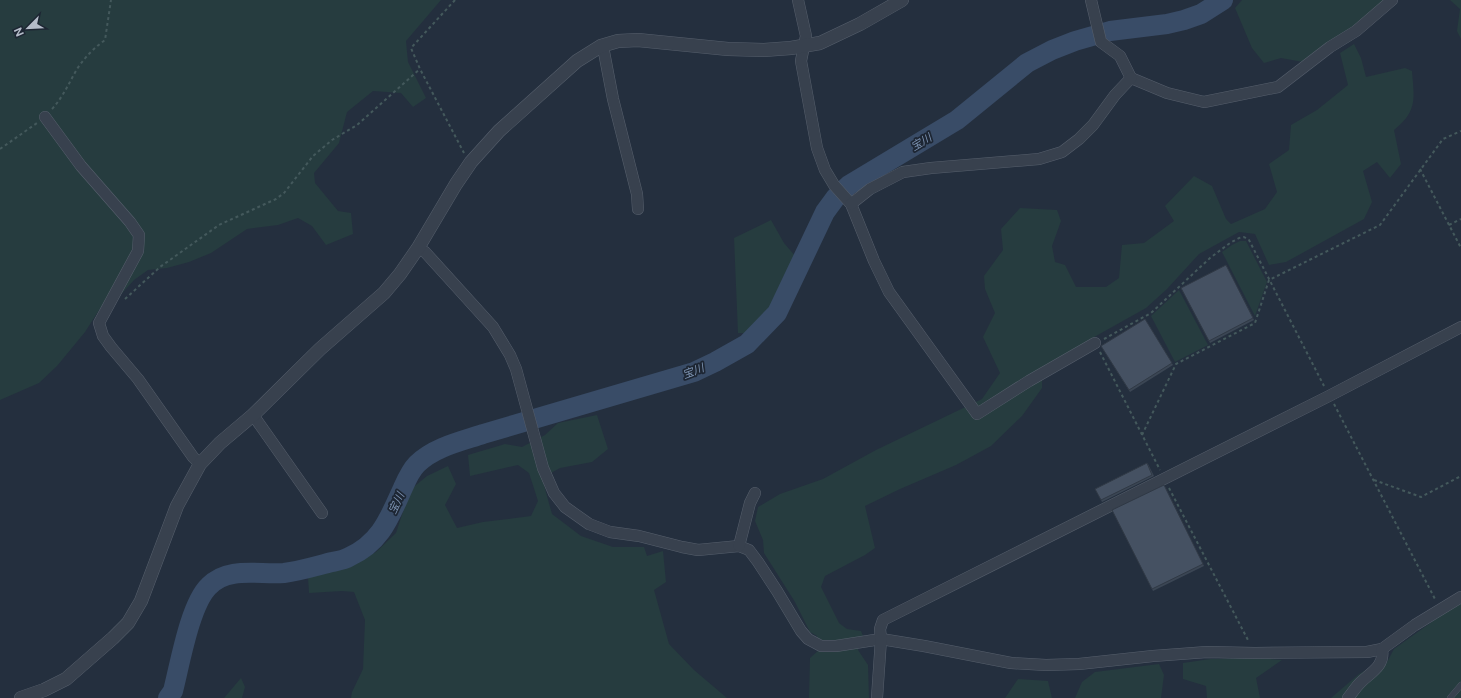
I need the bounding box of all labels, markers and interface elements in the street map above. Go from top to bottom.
north arrow [8,8,48,48]
text: N [12,26,26,38]
water label: 宝川 [908,131,934,153]
water label: 宝川 [681,361,706,381]
water label: 宝川 [386,490,407,516]

